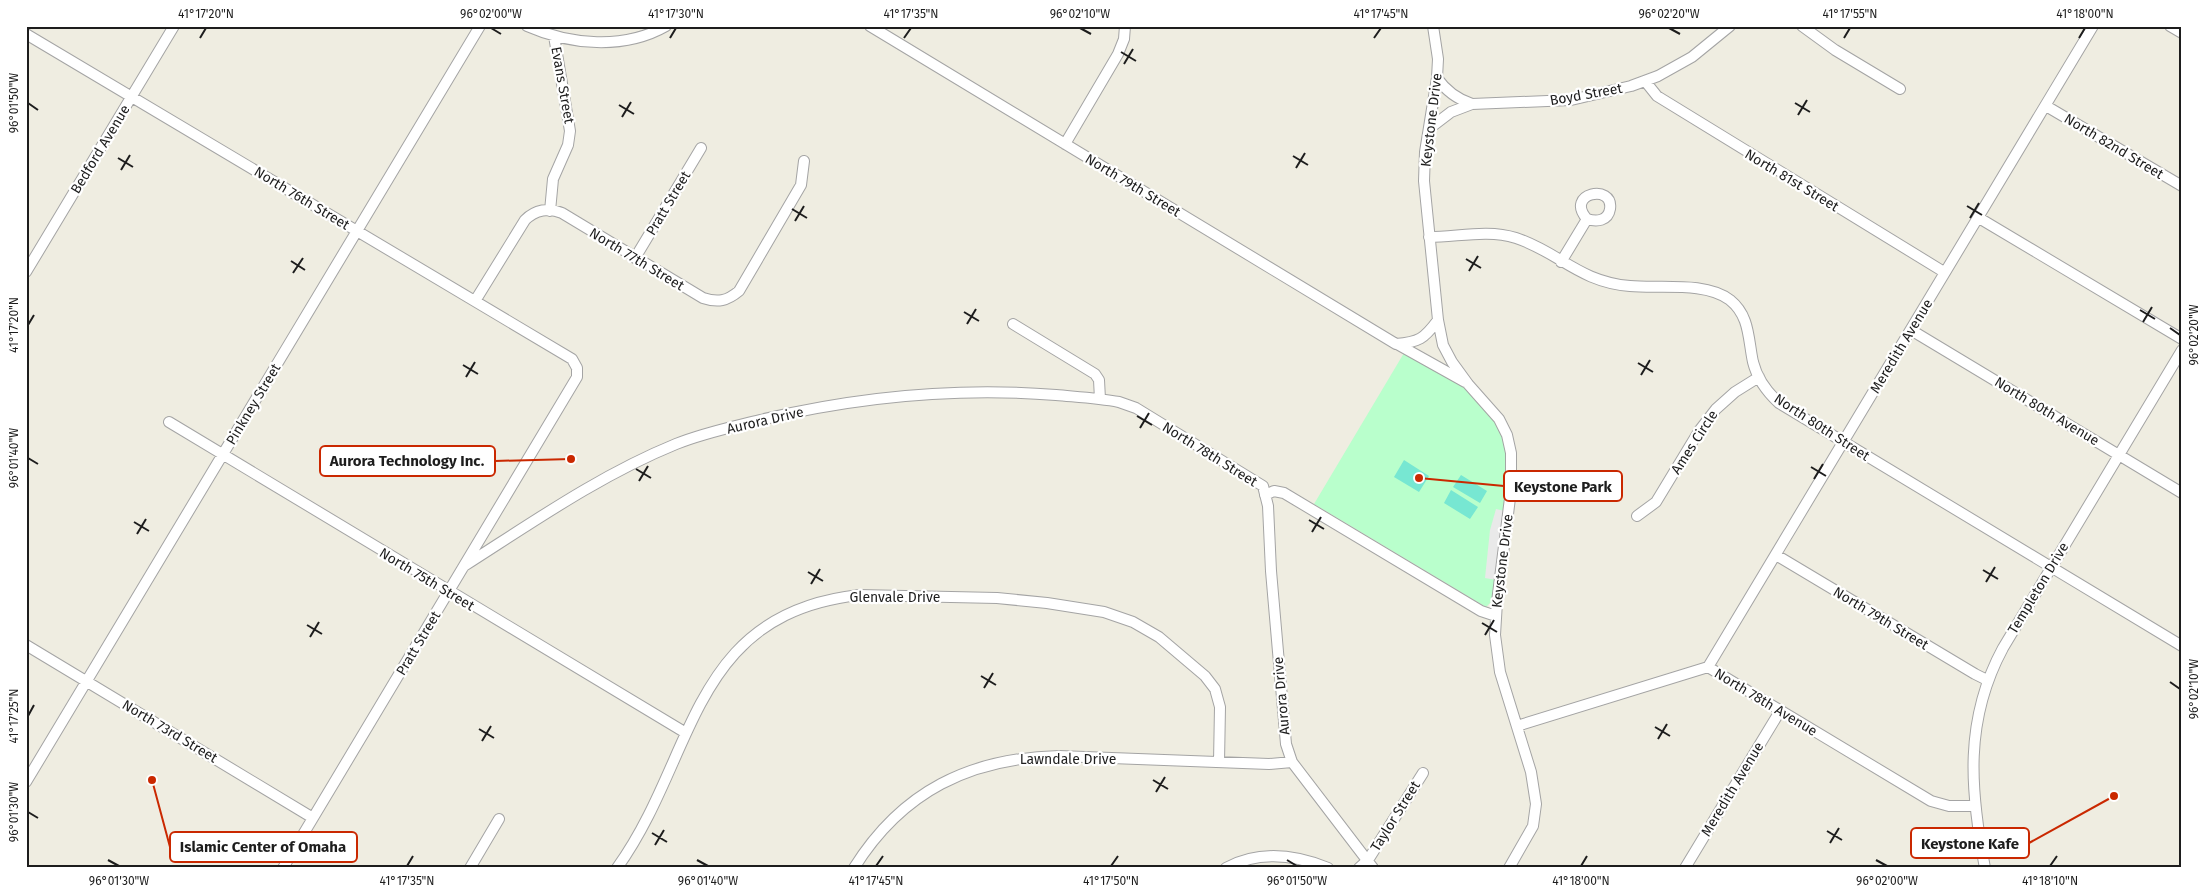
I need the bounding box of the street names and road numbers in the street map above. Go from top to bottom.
street label: Evans Street [547,45,578,126]
street label: Keystone Drive [1417,72,1446,168]
street label: Boyd Street [1548,80,1625,109]
street label: Bedford Avenue [67,102,134,197]
street label: North 82nd Street [2061,110,2167,183]
street label: North 81st Street [1742,146,1843,216]
street label: North 79th Street [1082,150,1184,221]
street label: North 76th Street [251,163,353,234]
street label: Pratt Street [643,167,695,239]
street label: North 77th Street [586,224,688,295]
street label: Meredith Avenue [1867,296,1936,396]
street label: Pinkney Street [222,360,285,448]
street label: North 80th Avenue [1991,373,2102,449]
street label: North 80th Street [1771,390,1874,465]
street label: Aurora Drive [725,403,805,438]
street label: Ames Circle [1667,407,1721,478]
street label: North 78th Street [1159,418,1261,491]
street label: Keystone Drive [1488,513,1517,609]
street label: Templeton Drive [2004,539,2072,637]
street label: North 75th Street [376,544,478,615]
street label: North 79th Street [1830,583,1932,654]
street label: Glenvale Drive [850,589,940,606]
street label: Pratt Street [393,607,445,679]
street label: Aurora Drive [1270,656,1293,736]
street label: North 78th Avenue [1711,665,1820,740]
street label: North 73rd Street [119,696,221,767]
street label: Meredith Avenue [1698,739,1767,839]
street label: Lawndale Drive [1020,751,1116,768]
street label: Taylor Street [1367,777,1424,855]

